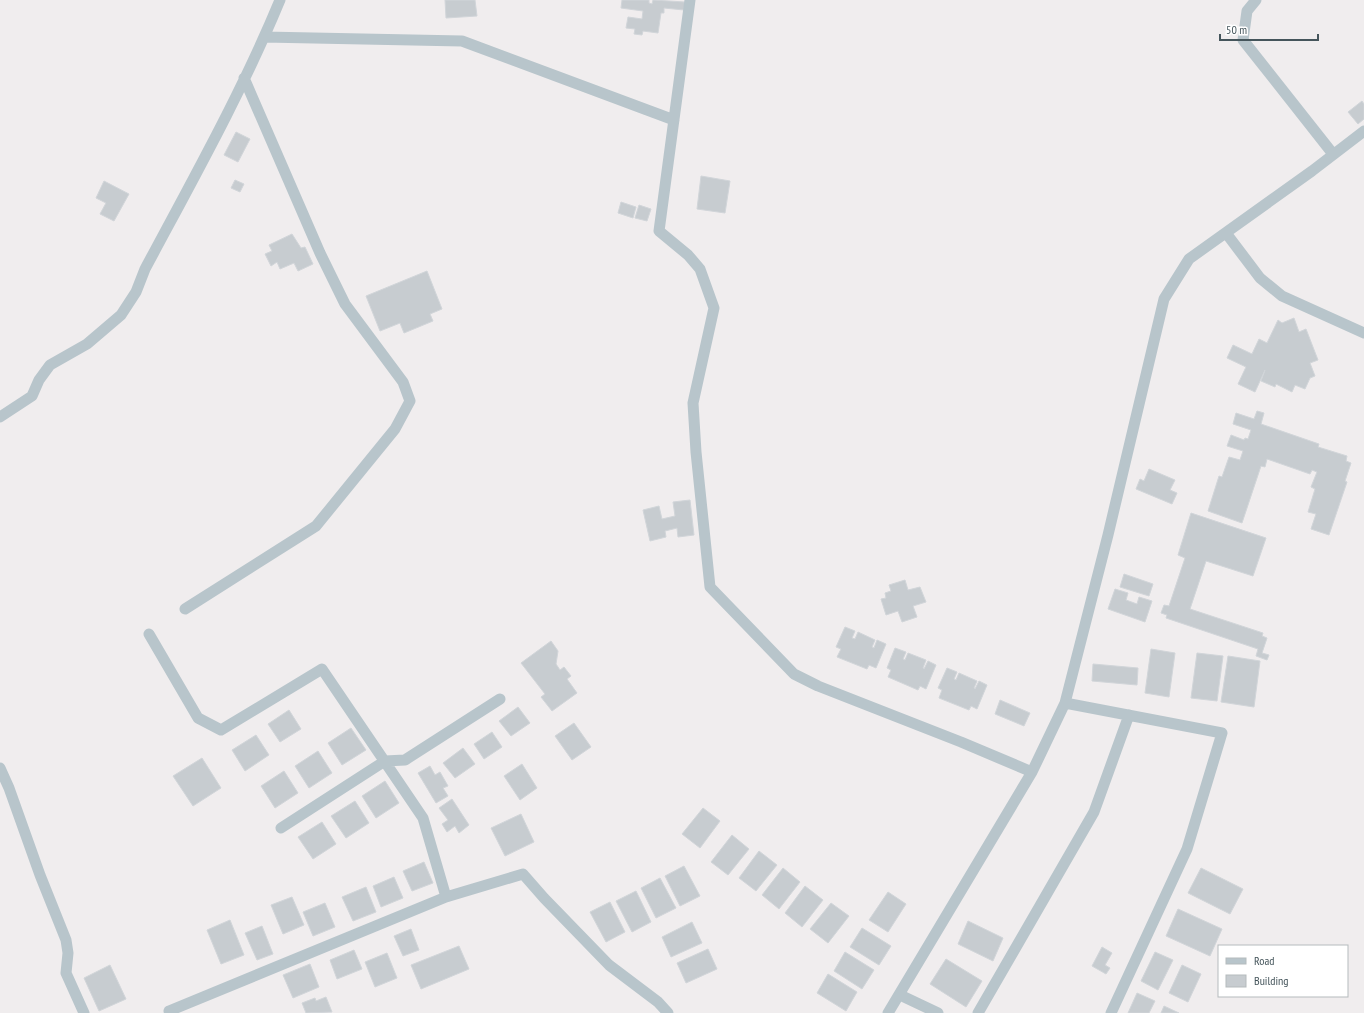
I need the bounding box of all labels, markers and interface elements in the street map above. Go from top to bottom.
scale bar [1220,16,1318,42]
text: 50 m [1226,22,1247,37]
legend [1218,945,1348,997]
text: Road [1254,953,1274,968]
text: Building [1254,973,1289,988]

